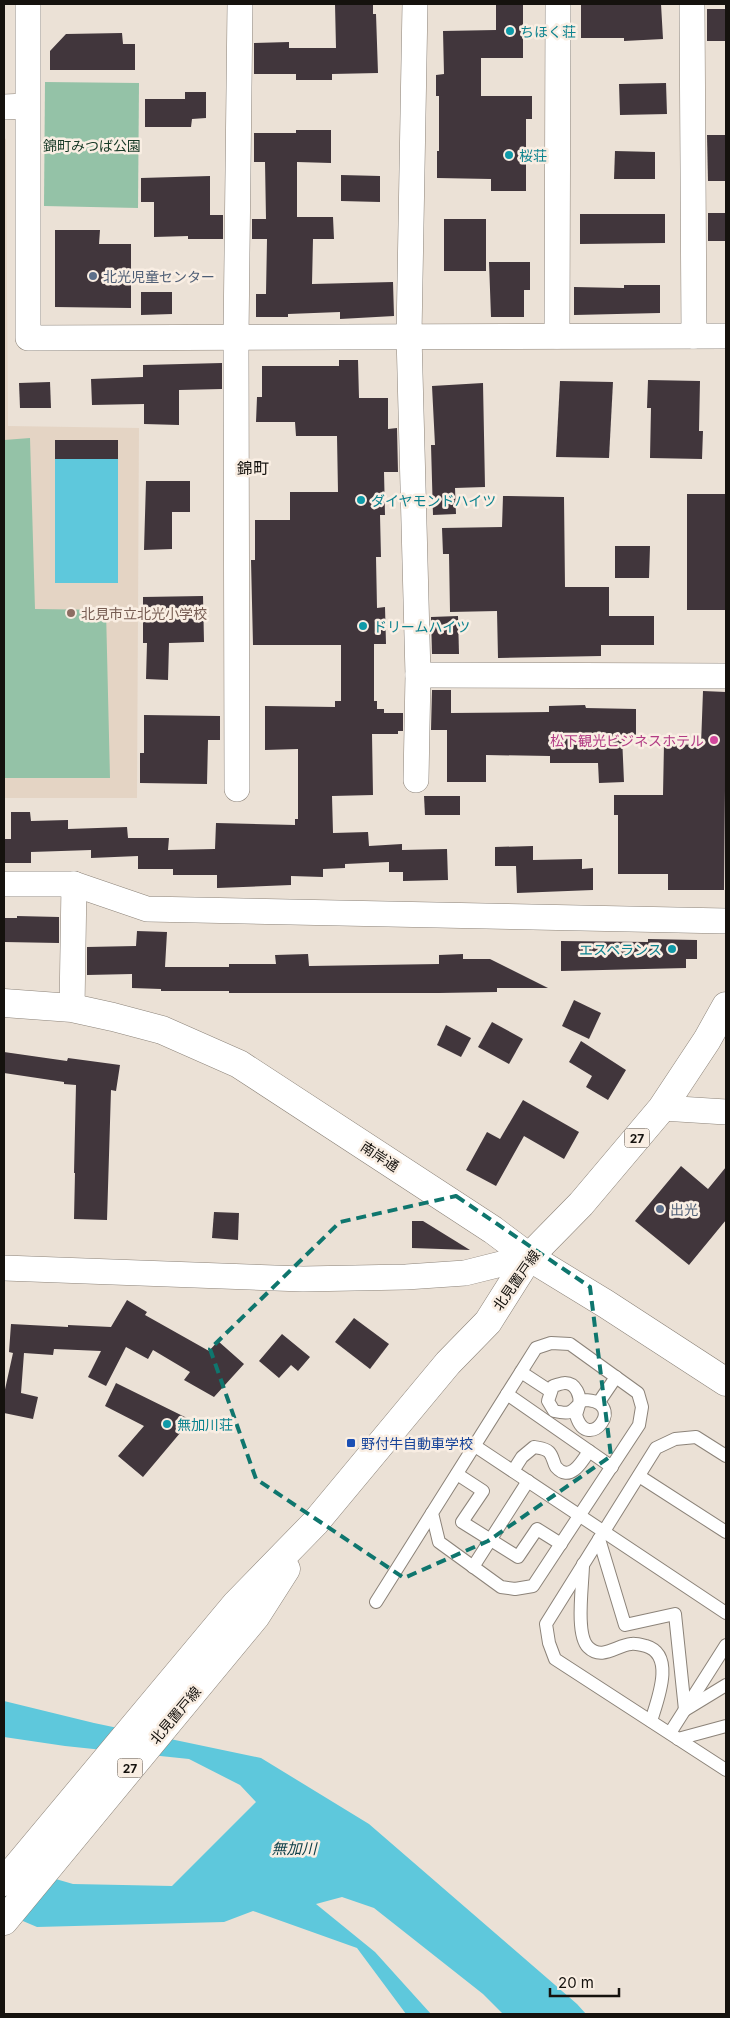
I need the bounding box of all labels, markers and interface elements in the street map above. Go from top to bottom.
place label: ちほく荘 [520,23,576,40]
marker: ちほく荘 [504,25,516,37]
park label: 錦町みつば公園 [43,137,141,154]
place label: 桜荘 [519,147,547,164]
marker: 桜荘 [503,149,515,161]
place label: 北光児童センター [103,268,215,285]
marker: 北光児童センター [87,270,99,282]
district label: 錦町 [237,458,269,478]
place label: ダイヤモンドハイツ [371,492,496,509]
marker: ダイヤモンドハイツ [355,494,367,506]
place label: 北見市立北光小学校 [81,605,207,622]
marker: 北見市立北光小学校 [65,607,77,619]
place label: ドリームハイツ [373,618,470,635]
marker: ドリームハイツ [357,620,369,632]
place label: 松下観光ビジネスホテル [550,732,704,749]
marker: 松下観光ビジネスホテル [708,734,720,746]
place label: エスペランス [579,941,662,958]
marker: エスペランス [666,943,678,955]
road number: 27 [624,1128,650,1148]
street label: 南岸通 [358,1137,402,1175]
place label: 出光 [670,1201,698,1218]
marker: 出光 [654,1203,666,1215]
street label: 北見置戸線 [489,1246,543,1314]
place label: 無加川荘 [177,1416,233,1433]
marker: 無加川荘 [161,1418,173,1430]
place label: 野付牛自動車学校 [361,1435,473,1452]
marker: 野付牛自動車学校 [345,1437,357,1449]
street label: 北見置戸線 [146,1683,204,1747]
road number: 27 [118,1759,142,1778]
water label: 無加川 [271,1839,318,1858]
scale bar [550,1966,619,1998]
text: 20 m [558,1973,594,1992]

